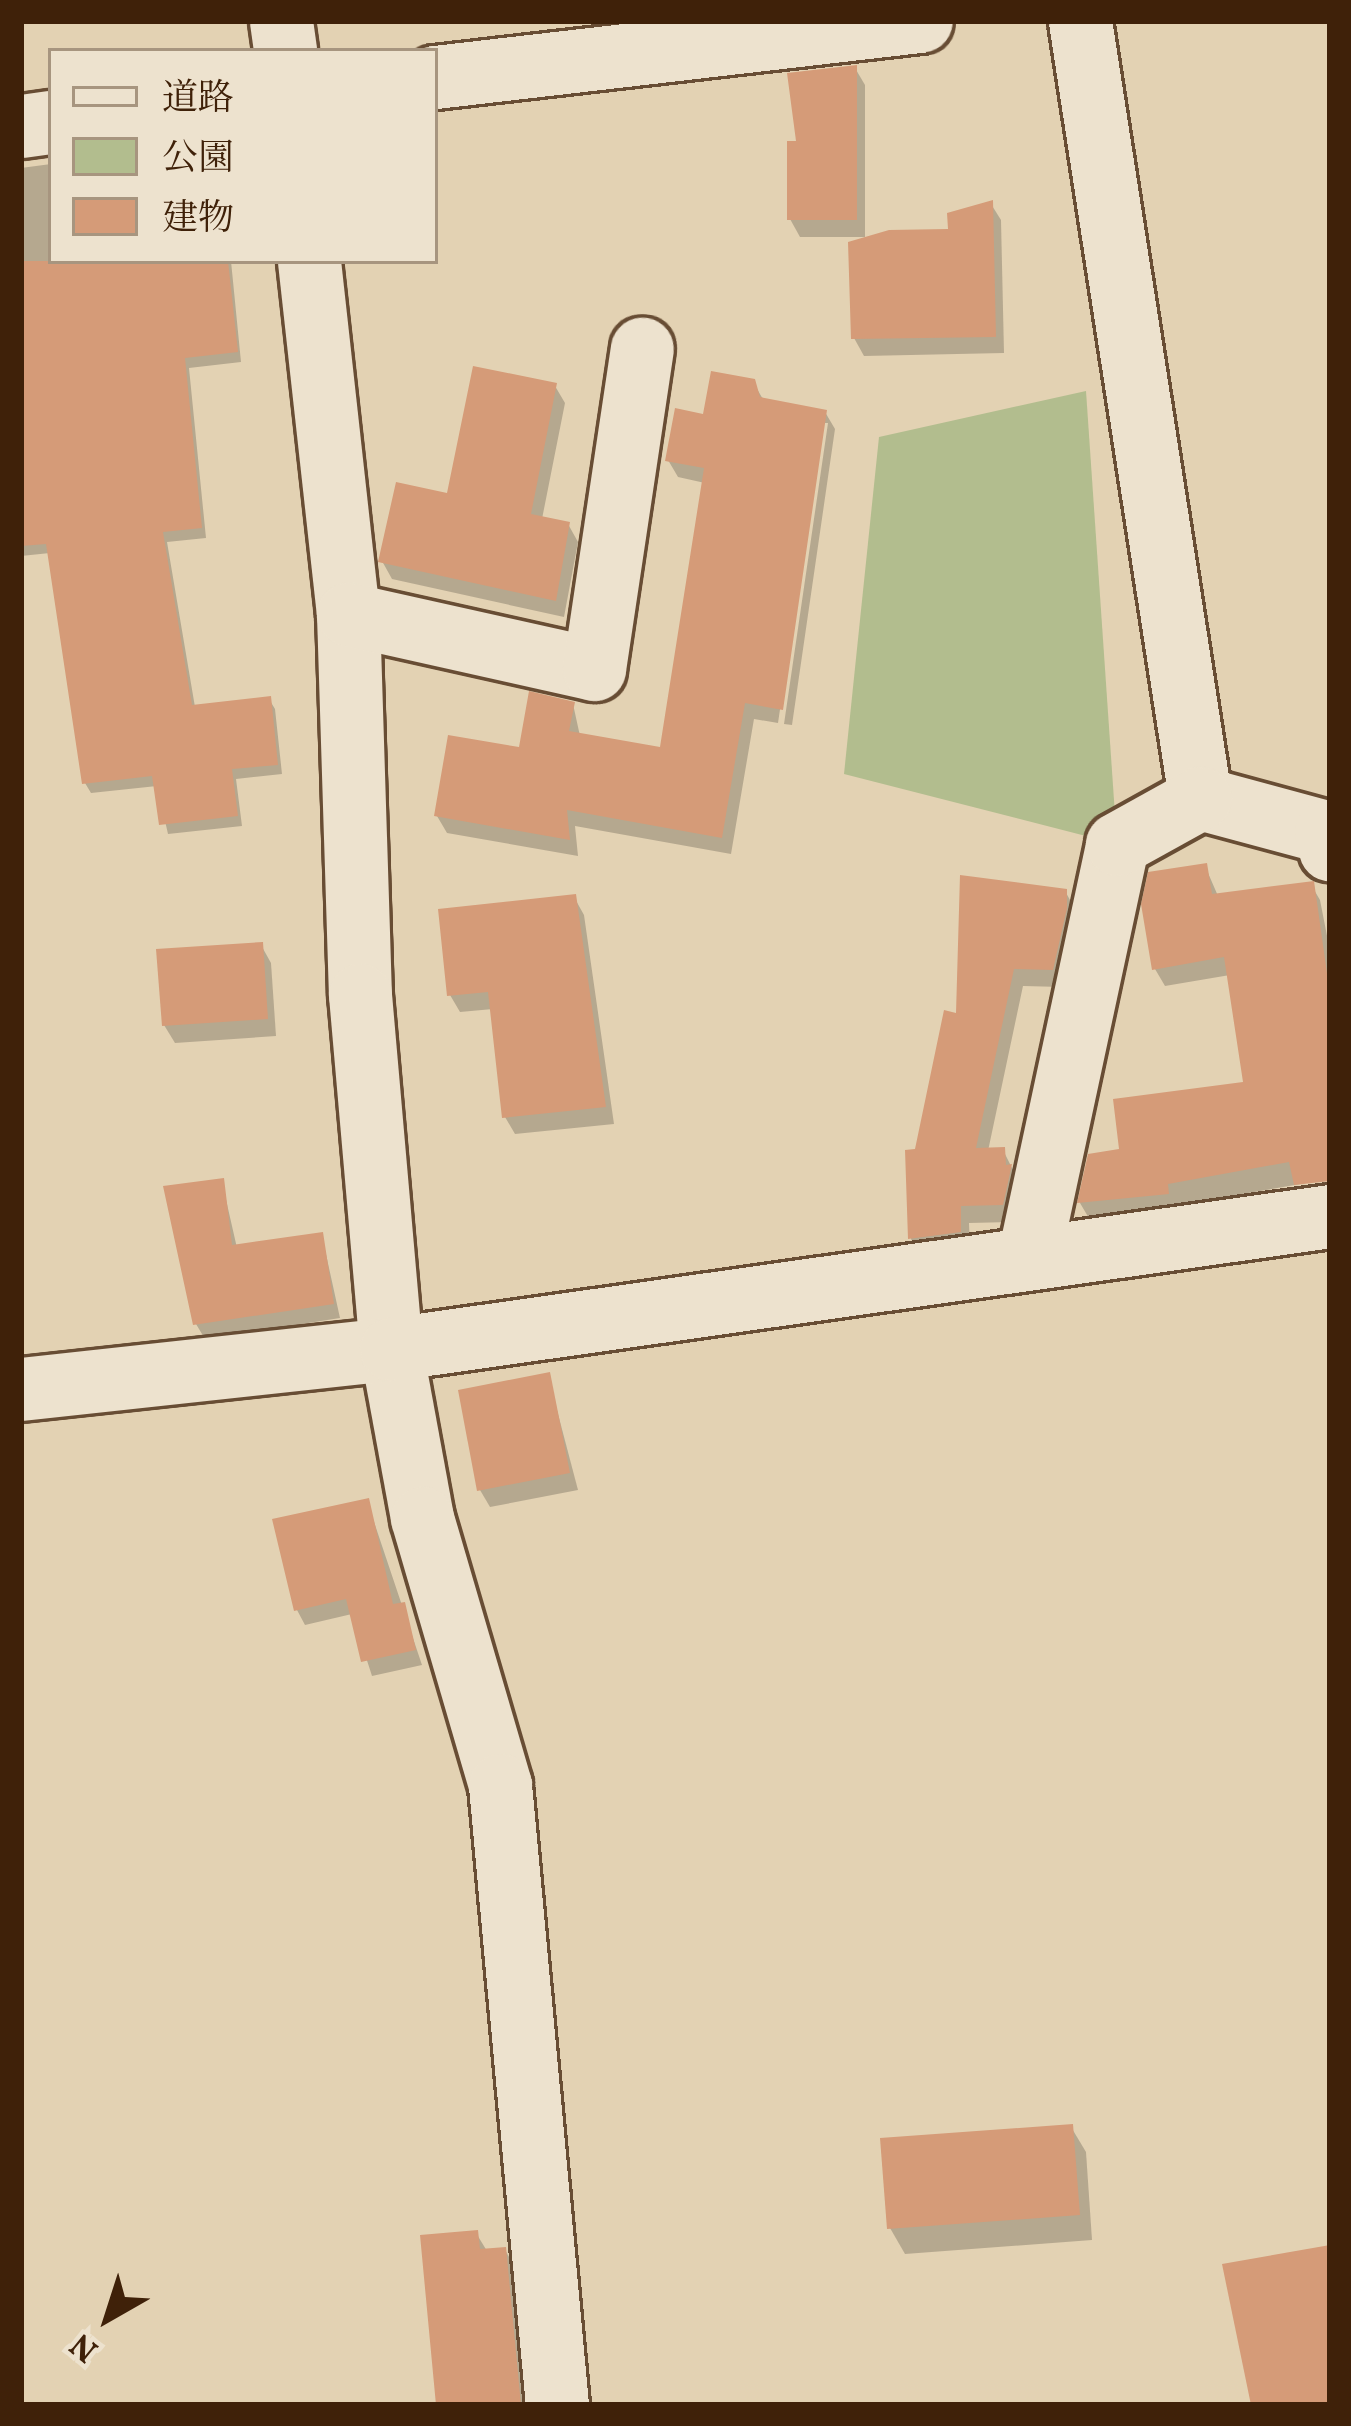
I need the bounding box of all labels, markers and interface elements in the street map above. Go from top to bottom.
legend [48,48,438,264]
text: 道路 [162,75,234,125]
text: 公園 [162,135,234,185]
text: 建物 [162,195,234,245]
north arrow [48,2258,168,2378]
text: N [62,2321,109,2371]

